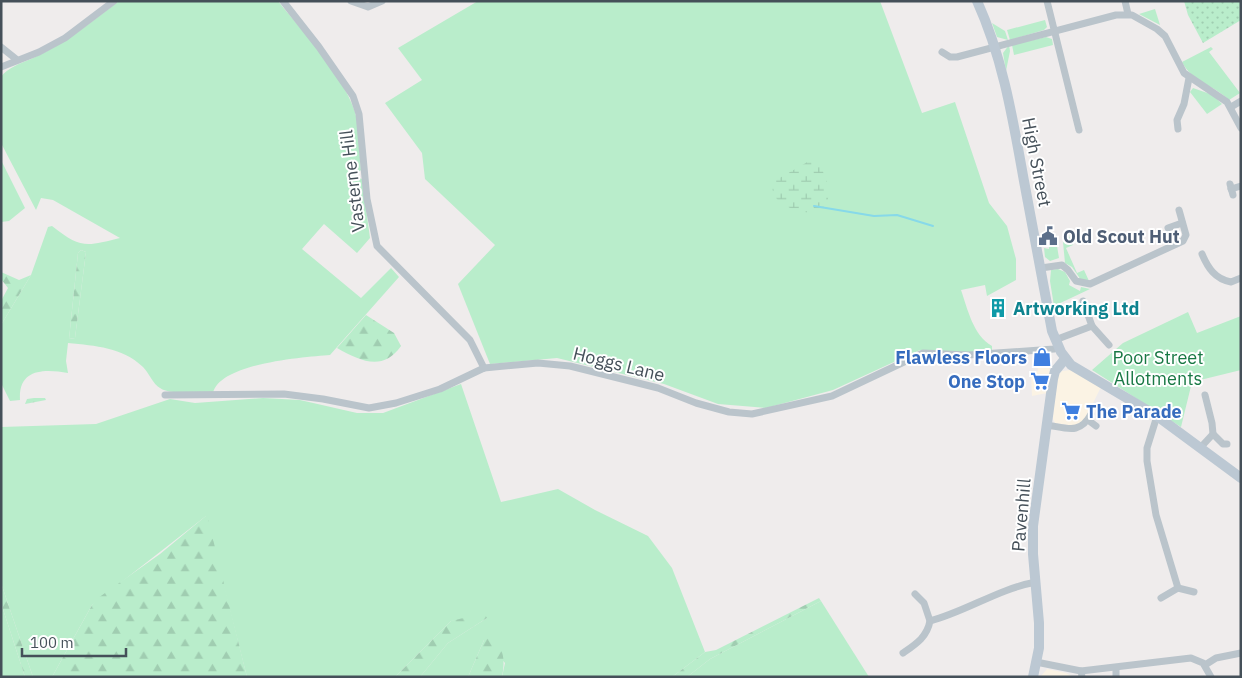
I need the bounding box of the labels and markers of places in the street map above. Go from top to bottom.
public building icon: Old Scout Hut [1037,225,1059,247]
place label: Old Scout Hut [1063,225,1180,248]
building icon: Artworking Ltd [987,297,1009,319]
place label: Artworking Ltd [1013,297,1139,320]
place label: Flawless Floors [895,346,1027,369]
shop icon: Flawless Floors [1031,346,1053,368]
place label: One Stop [948,370,1025,393]
supermarket icon: One Stop [1029,370,1051,392]
supermarket icon: The Parade [1060,400,1082,422]
place label: The Parade [1086,400,1182,423]

